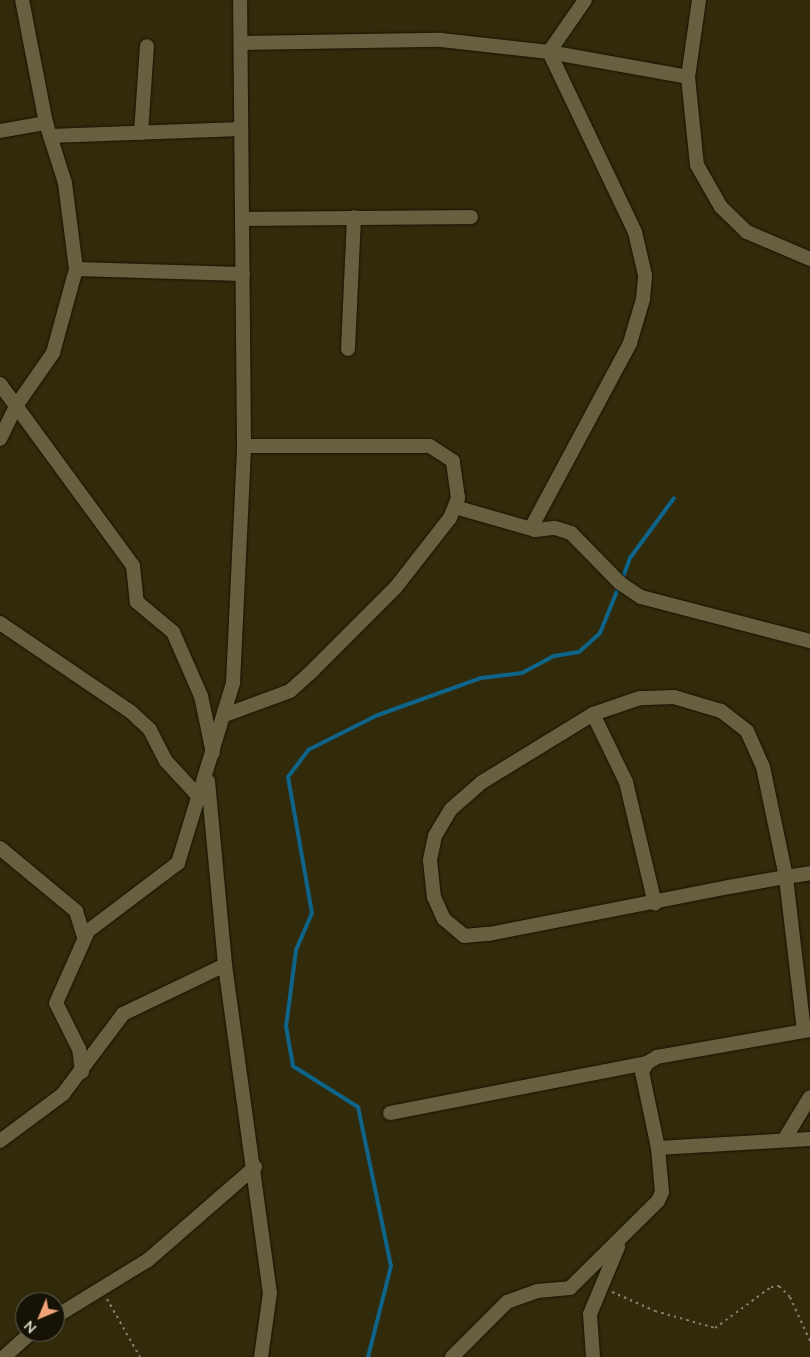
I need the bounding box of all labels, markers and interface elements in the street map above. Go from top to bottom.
north arrow [15,1292,65,1342]
text: N [20,1317,40,1337]

